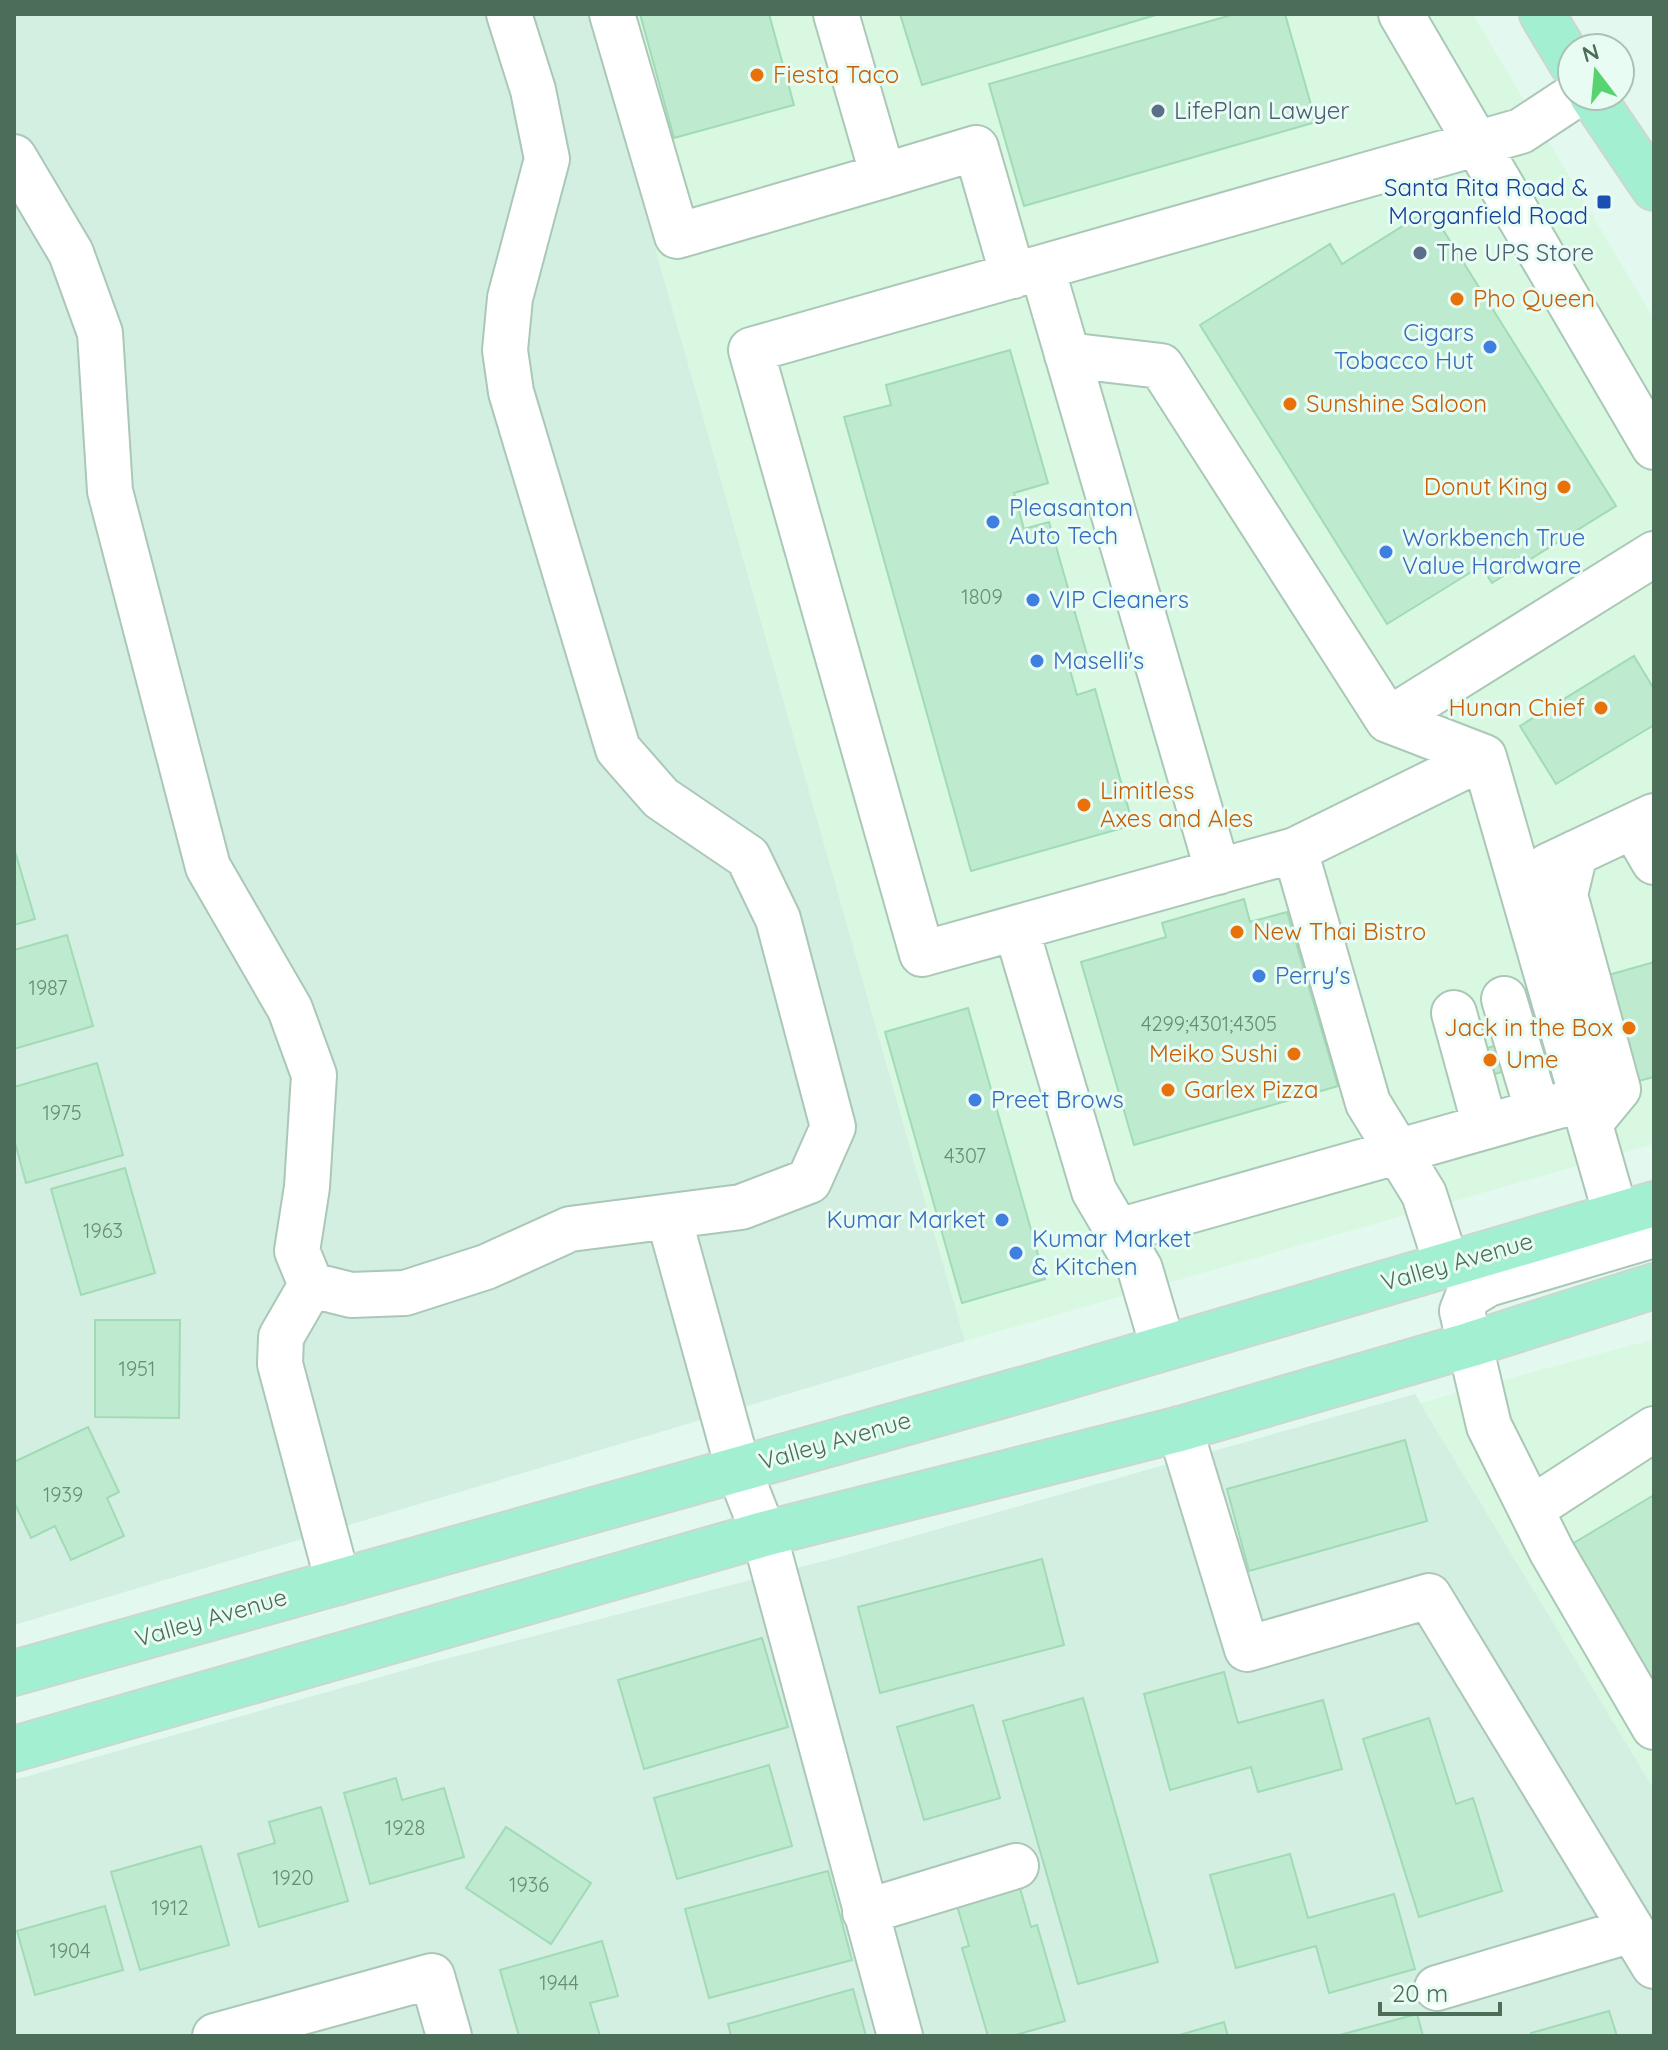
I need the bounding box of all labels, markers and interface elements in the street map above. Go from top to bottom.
north arrow [1556,32,1636,112]
text: N [1579,37,1602,68]
place label: Fiesta Taco [773,59,899,89]
marker: Fiesta Taco [748,66,766,84]
place label: LifePlan Lawyer [1174,95,1350,125]
marker: LifePlan Lawyer [1149,102,1167,120]
place label: Santa Rita Road & Morganfield Road [1384,172,1588,230]
marker: Santa Rita Road & Morganfield Road [1595,193,1613,211]
place label: The UPS Store [1436,237,1594,267]
marker: The UPS Store [1411,244,1429,262]
place label: Pho Queen [1473,283,1595,313]
marker: Pho Queen [1448,290,1466,308]
place label: Cigars Tobacco Hut [1334,317,1474,375]
marker: Cigars Tobacco Hut [1481,338,1499,356]
place label: Sunshine Saloon [1306,388,1487,418]
marker: Sunshine Saloon [1281,395,1299,413]
place label: Donut King [1424,471,1548,501]
marker: Donut King [1555,478,1573,496]
place label: Pleasanton Auto Tech [1009,492,1133,550]
marker: Pleasanton Auto Tech [984,513,1002,531]
place label: Workbench True Value Hardware [1402,522,1585,580]
marker: Workbench True Value Hardware [1377,543,1395,561]
house number: 1809 [961,584,1003,609]
place label: VIP Cleaners [1049,584,1189,614]
marker: VIP Cleaners [1024,591,1042,609]
place label: Maselli's [1053,645,1144,675]
marker: Maselli's [1028,652,1046,670]
place label: Hunan Chief [1449,692,1585,722]
marker: Hunan Chief [1592,699,1610,717]
place label: Limitless Axes and Ales [1100,775,1253,833]
marker: Limitless Axes and Ales [1075,796,1093,814]
place label: New Thai Bistro [1253,916,1426,946]
marker: New Thai Bistro [1228,923,1246,941]
place label: Perry's [1275,960,1351,990]
marker: Perry's [1250,967,1268,985]
house number: 1987 [28,975,68,1000]
house number: 4299;4301;4305 [1141,1011,1277,1036]
place label: Jack in the Box [1444,1012,1613,1042]
marker: Jack in the Box [1620,1019,1638,1037]
place label: Meiko Sushi [1149,1038,1278,1068]
place label: Ume [1506,1044,1559,1074]
marker: Meiko Sushi [1285,1045,1303,1063]
marker: Ume [1481,1051,1499,1069]
place label: Garlex Pizza [1184,1074,1319,1104]
marker: Garlex Pizza [1159,1081,1177,1099]
place label: Preet Brows [991,1084,1124,1114]
marker: Preet Brows [966,1091,984,1109]
house number: 1975 [42,1100,82,1125]
house number: 4307 [944,1143,986,1168]
place label: Kumar Market [827,1204,986,1234]
marker: Kumar Market [993,1211,1011,1229]
house number: 1963 [83,1218,123,1243]
place label: Kumar Market & Kitchen [1032,1223,1191,1281]
street label: Valley Avenue [1377,1225,1536,1297]
marker: Kumar Market & Kitchen [1007,1244,1025,1262]
house number: 1951 [119,1356,155,1381]
street label: Valley Avenue [755,1404,914,1476]
house number: 1939 [43,1482,83,1507]
street label: Valley Avenue [131,1581,290,1653]
house number: 1928 [385,1815,425,1840]
house number: 1920 [272,1865,314,1890]
house number: 1936 [509,1872,549,1897]
house number: 1912 [151,1895,189,1920]
house number: 1904 [50,1938,91,1963]
scale bar [1380,1966,1500,2016]
house number: 1944 [539,1970,579,1995]
text: 20 m [1392,1978,1448,2008]

